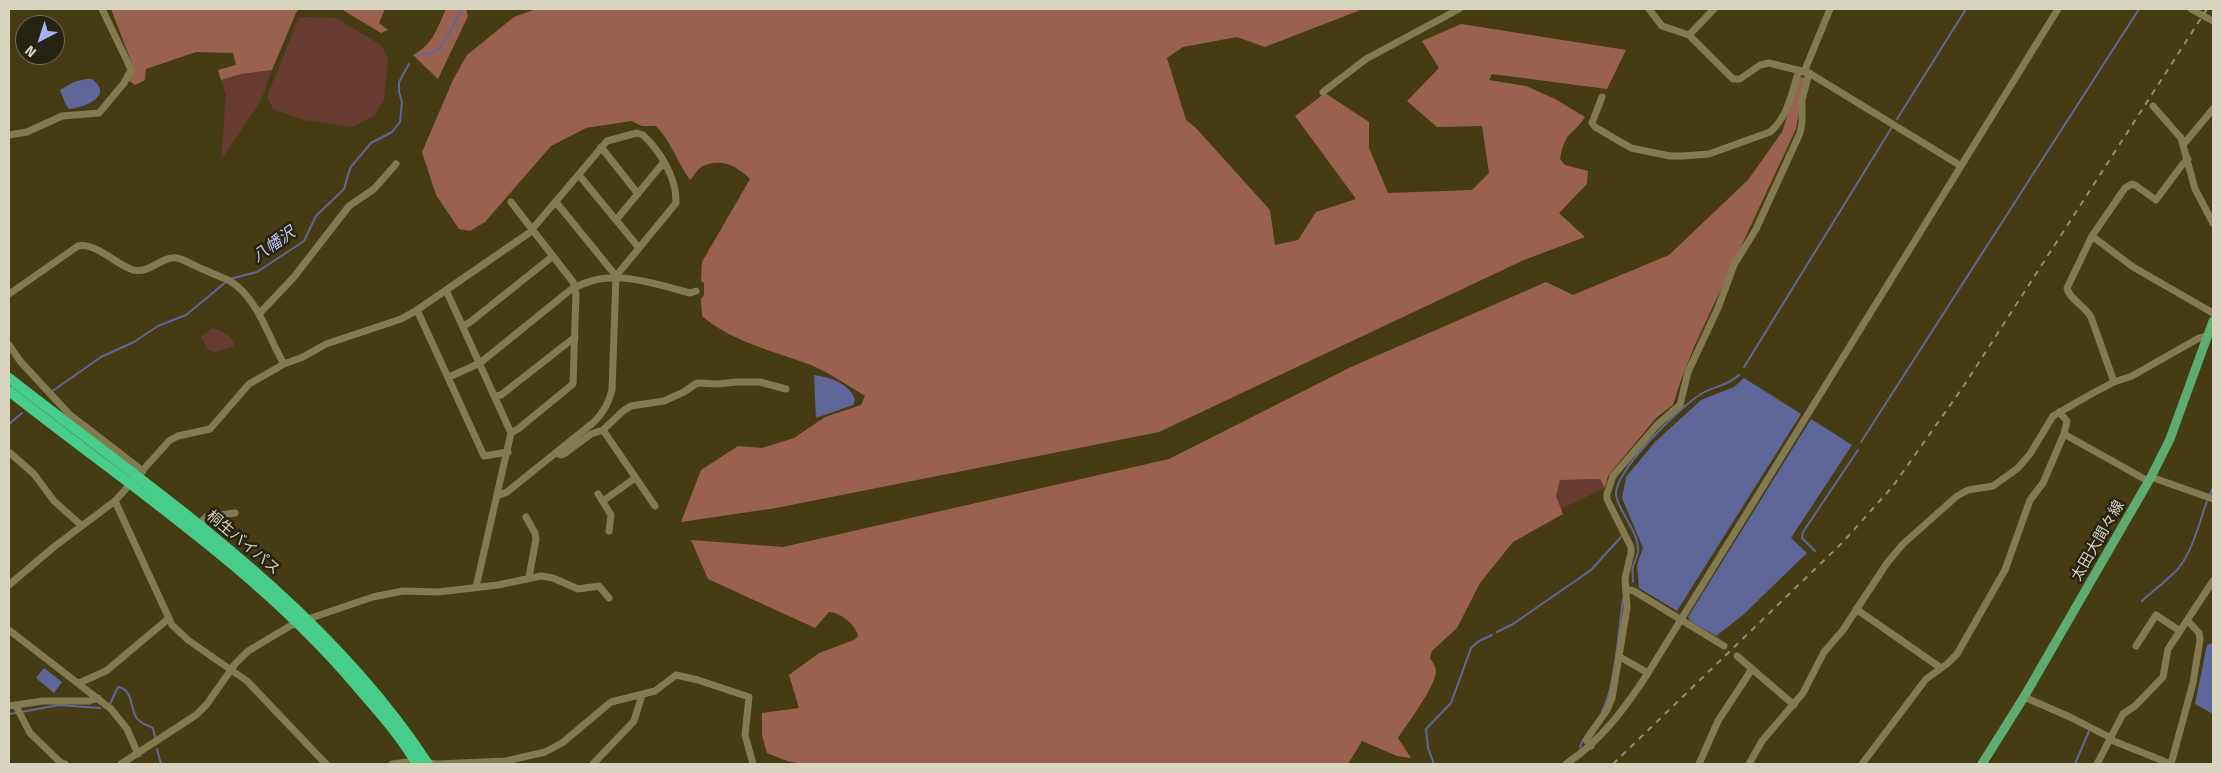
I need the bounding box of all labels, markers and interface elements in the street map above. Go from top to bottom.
north arrow [15,15,65,65]
text: N [22,42,40,61]
water label: 八幡沢 [249,223,299,267]
street label: 太田大間々線 [2068,498,2128,584]
street label: 桐生バイパス [203,507,283,579]

